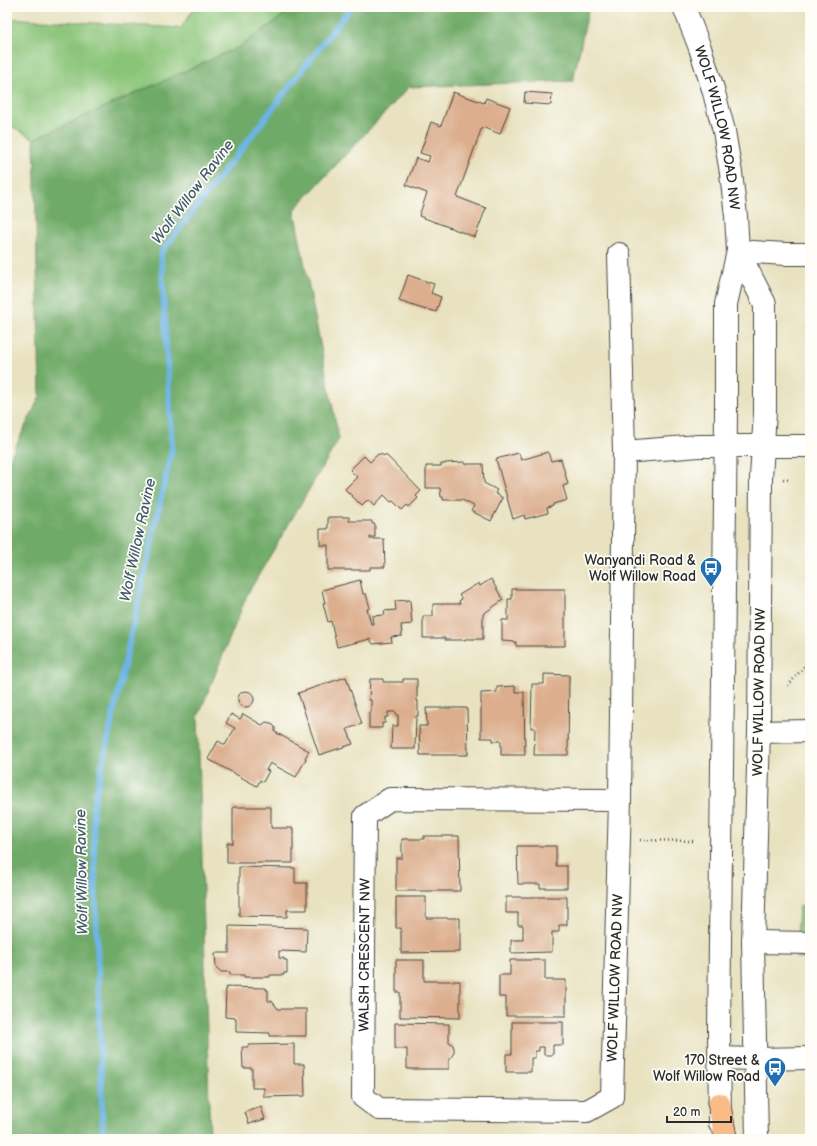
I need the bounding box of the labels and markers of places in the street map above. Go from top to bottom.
place label: Wanyandi Road & Wolf Willow Road [584,552,696,585]
bus stop icon: Wanyandi Road & Wolf Willow Road [698,555,724,588]
place label: 170 Street & Wolf Willow Road [653,1052,760,1085]
bus stop icon: 170 Street & Wolf Willow Road [762,1055,788,1088]

